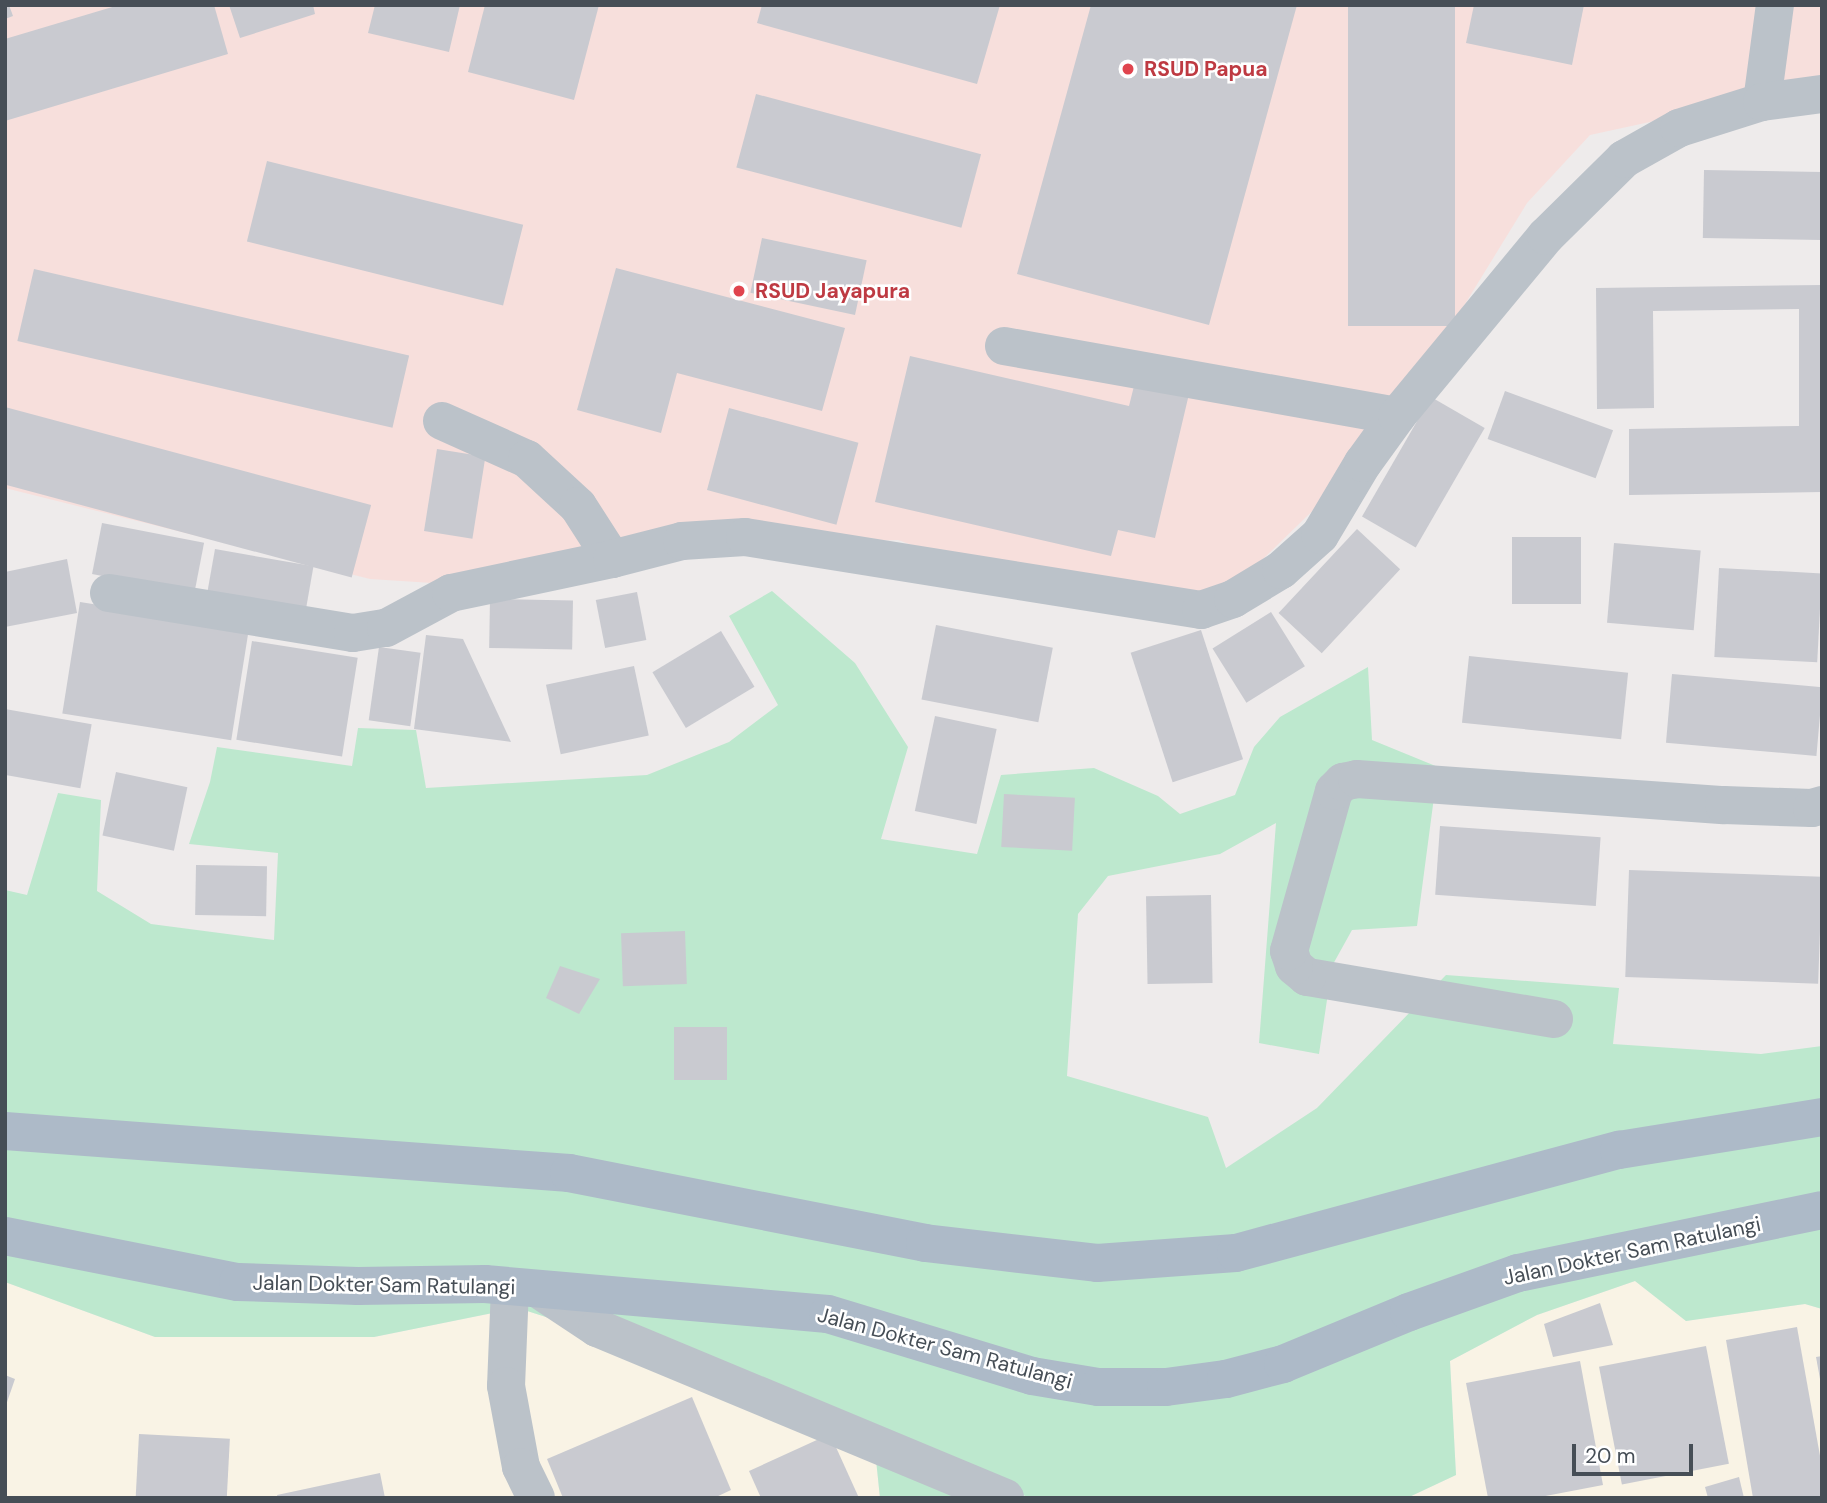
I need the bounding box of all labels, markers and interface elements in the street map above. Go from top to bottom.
place label: RSUD Papua [1144,56,1268,82]
marker: RSUD Papua [1118,59,1138,79]
place label: RSUD Jayapura [755,278,910,304]
marker: RSUD Jayapura [729,281,749,301]
street label: Jalan Dokter Sam Ratulangi [1501,1211,1763,1291]
street label: Jalan Dokter Sam Ratulangi [252,1270,516,1300]
street label: Jalan Dokter Sam Ratulangi [815,1302,1075,1394]
scale bar [1575,1430,1696,1474]
text: 20 m [1585,1442,1636,1470]

